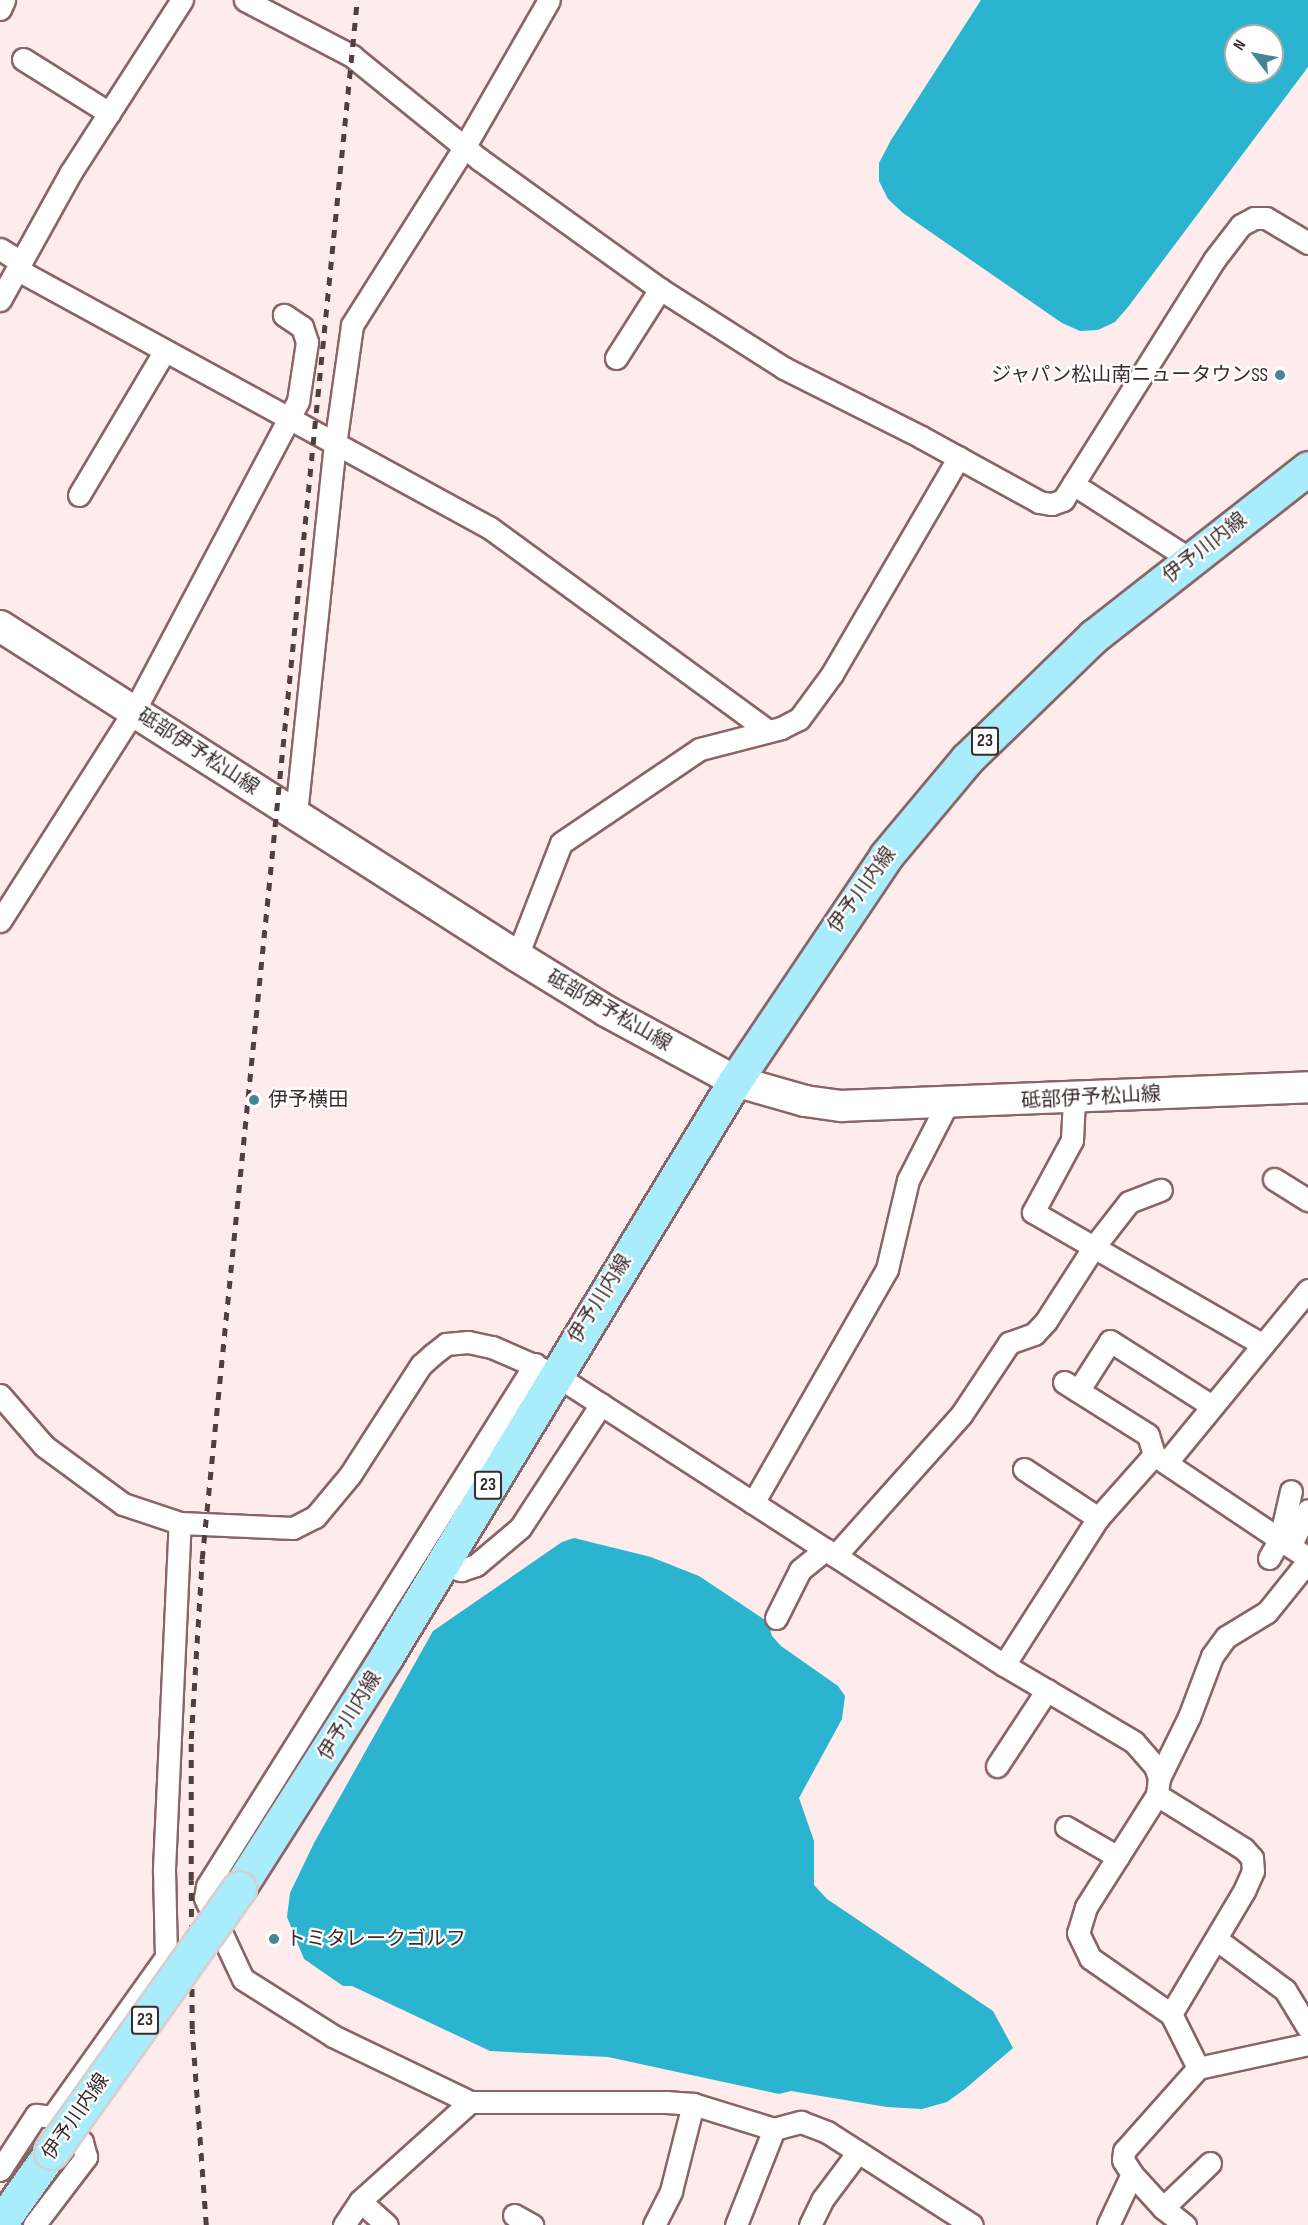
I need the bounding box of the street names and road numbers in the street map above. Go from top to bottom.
street label: 伊予川内線 [1158,508,1252,588]
street label: 砥部伊予松山線 [133,704,263,800]
road number: 23 [970,726,1000,756]
street label: 伊予川内線 [823,842,901,938]
street label: 砥部伊予松山線 [542,966,676,1056]
street label: 砥部伊予松山線 [1020,1082,1162,1114]
street label: 伊予川内線 [563,1250,637,1348]
road number: 23 [473,1470,503,1500]
street label: 伊予川内線 [313,1667,387,1765]
road number: 23 [130,2005,160,2035]
street label: 伊予川内線 [37,2069,115,2165]

